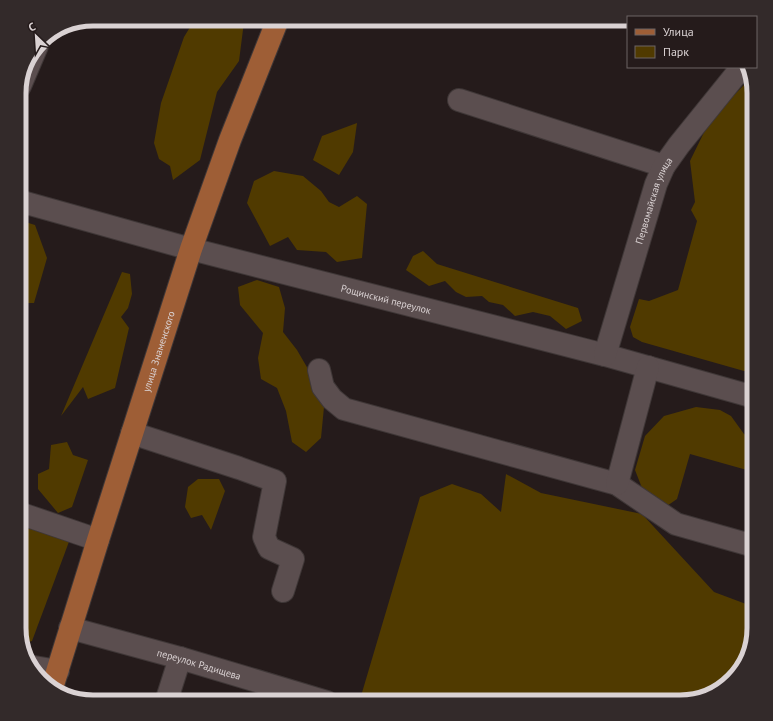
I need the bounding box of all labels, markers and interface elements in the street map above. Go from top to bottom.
north arrow [16,16,56,56]
legend [627,16,757,68]
text: С [26,19,38,35]
text: Улица [663,24,694,39]
text: Парк [663,44,689,59]
street label: Первомайская улица [632,154,675,245]
street label: Рощинский переулок [340,281,433,317]
street label: улица Знаменского [139,309,177,394]
street label: переулок Радищева [156,646,243,682]

